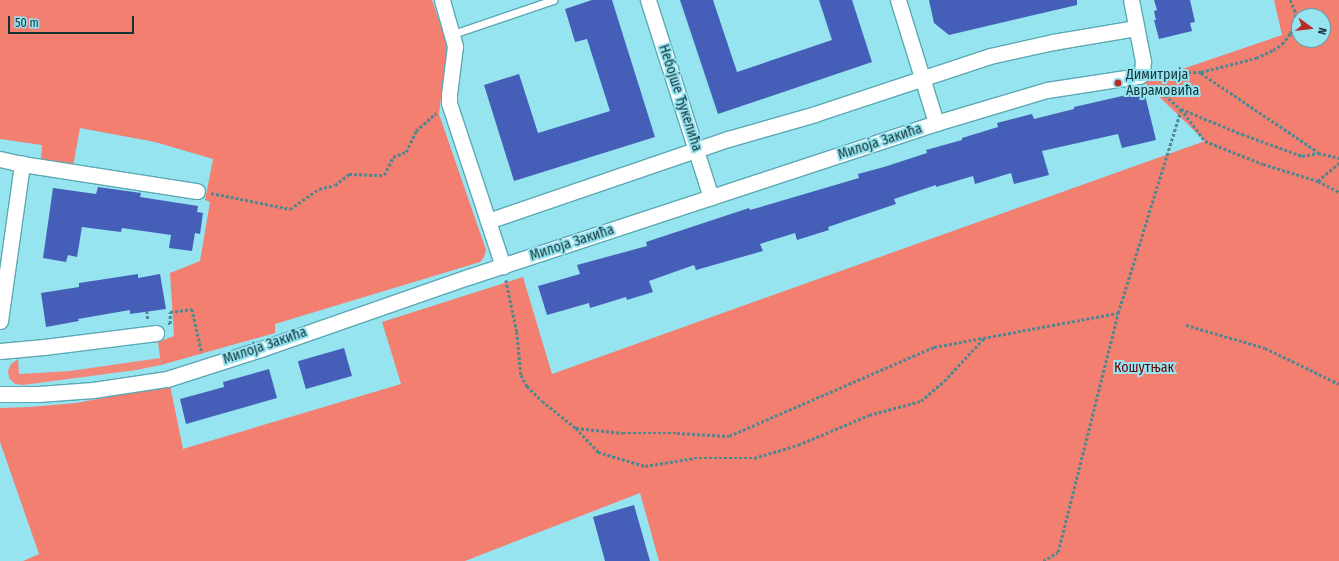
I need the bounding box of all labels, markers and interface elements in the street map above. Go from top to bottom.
scale bar [10,8,136,34]
north arrow [1291,8,1331,48]
text: 50 m [15,16,39,30]
text: N [1315,26,1329,36]
street label: Небојше Ђукелића [655,42,705,154]
place label: Димитрија Аврамовића [1126,67,1199,100]
marker: Димитрија Аврамовића [1113,78,1123,88]
street label: Милоја Закића [836,120,924,164]
street label: Милоја Закића [528,221,616,265]
street label: Милоја Закића [221,324,309,368]
park label: Кошутњак [1114,360,1174,376]

